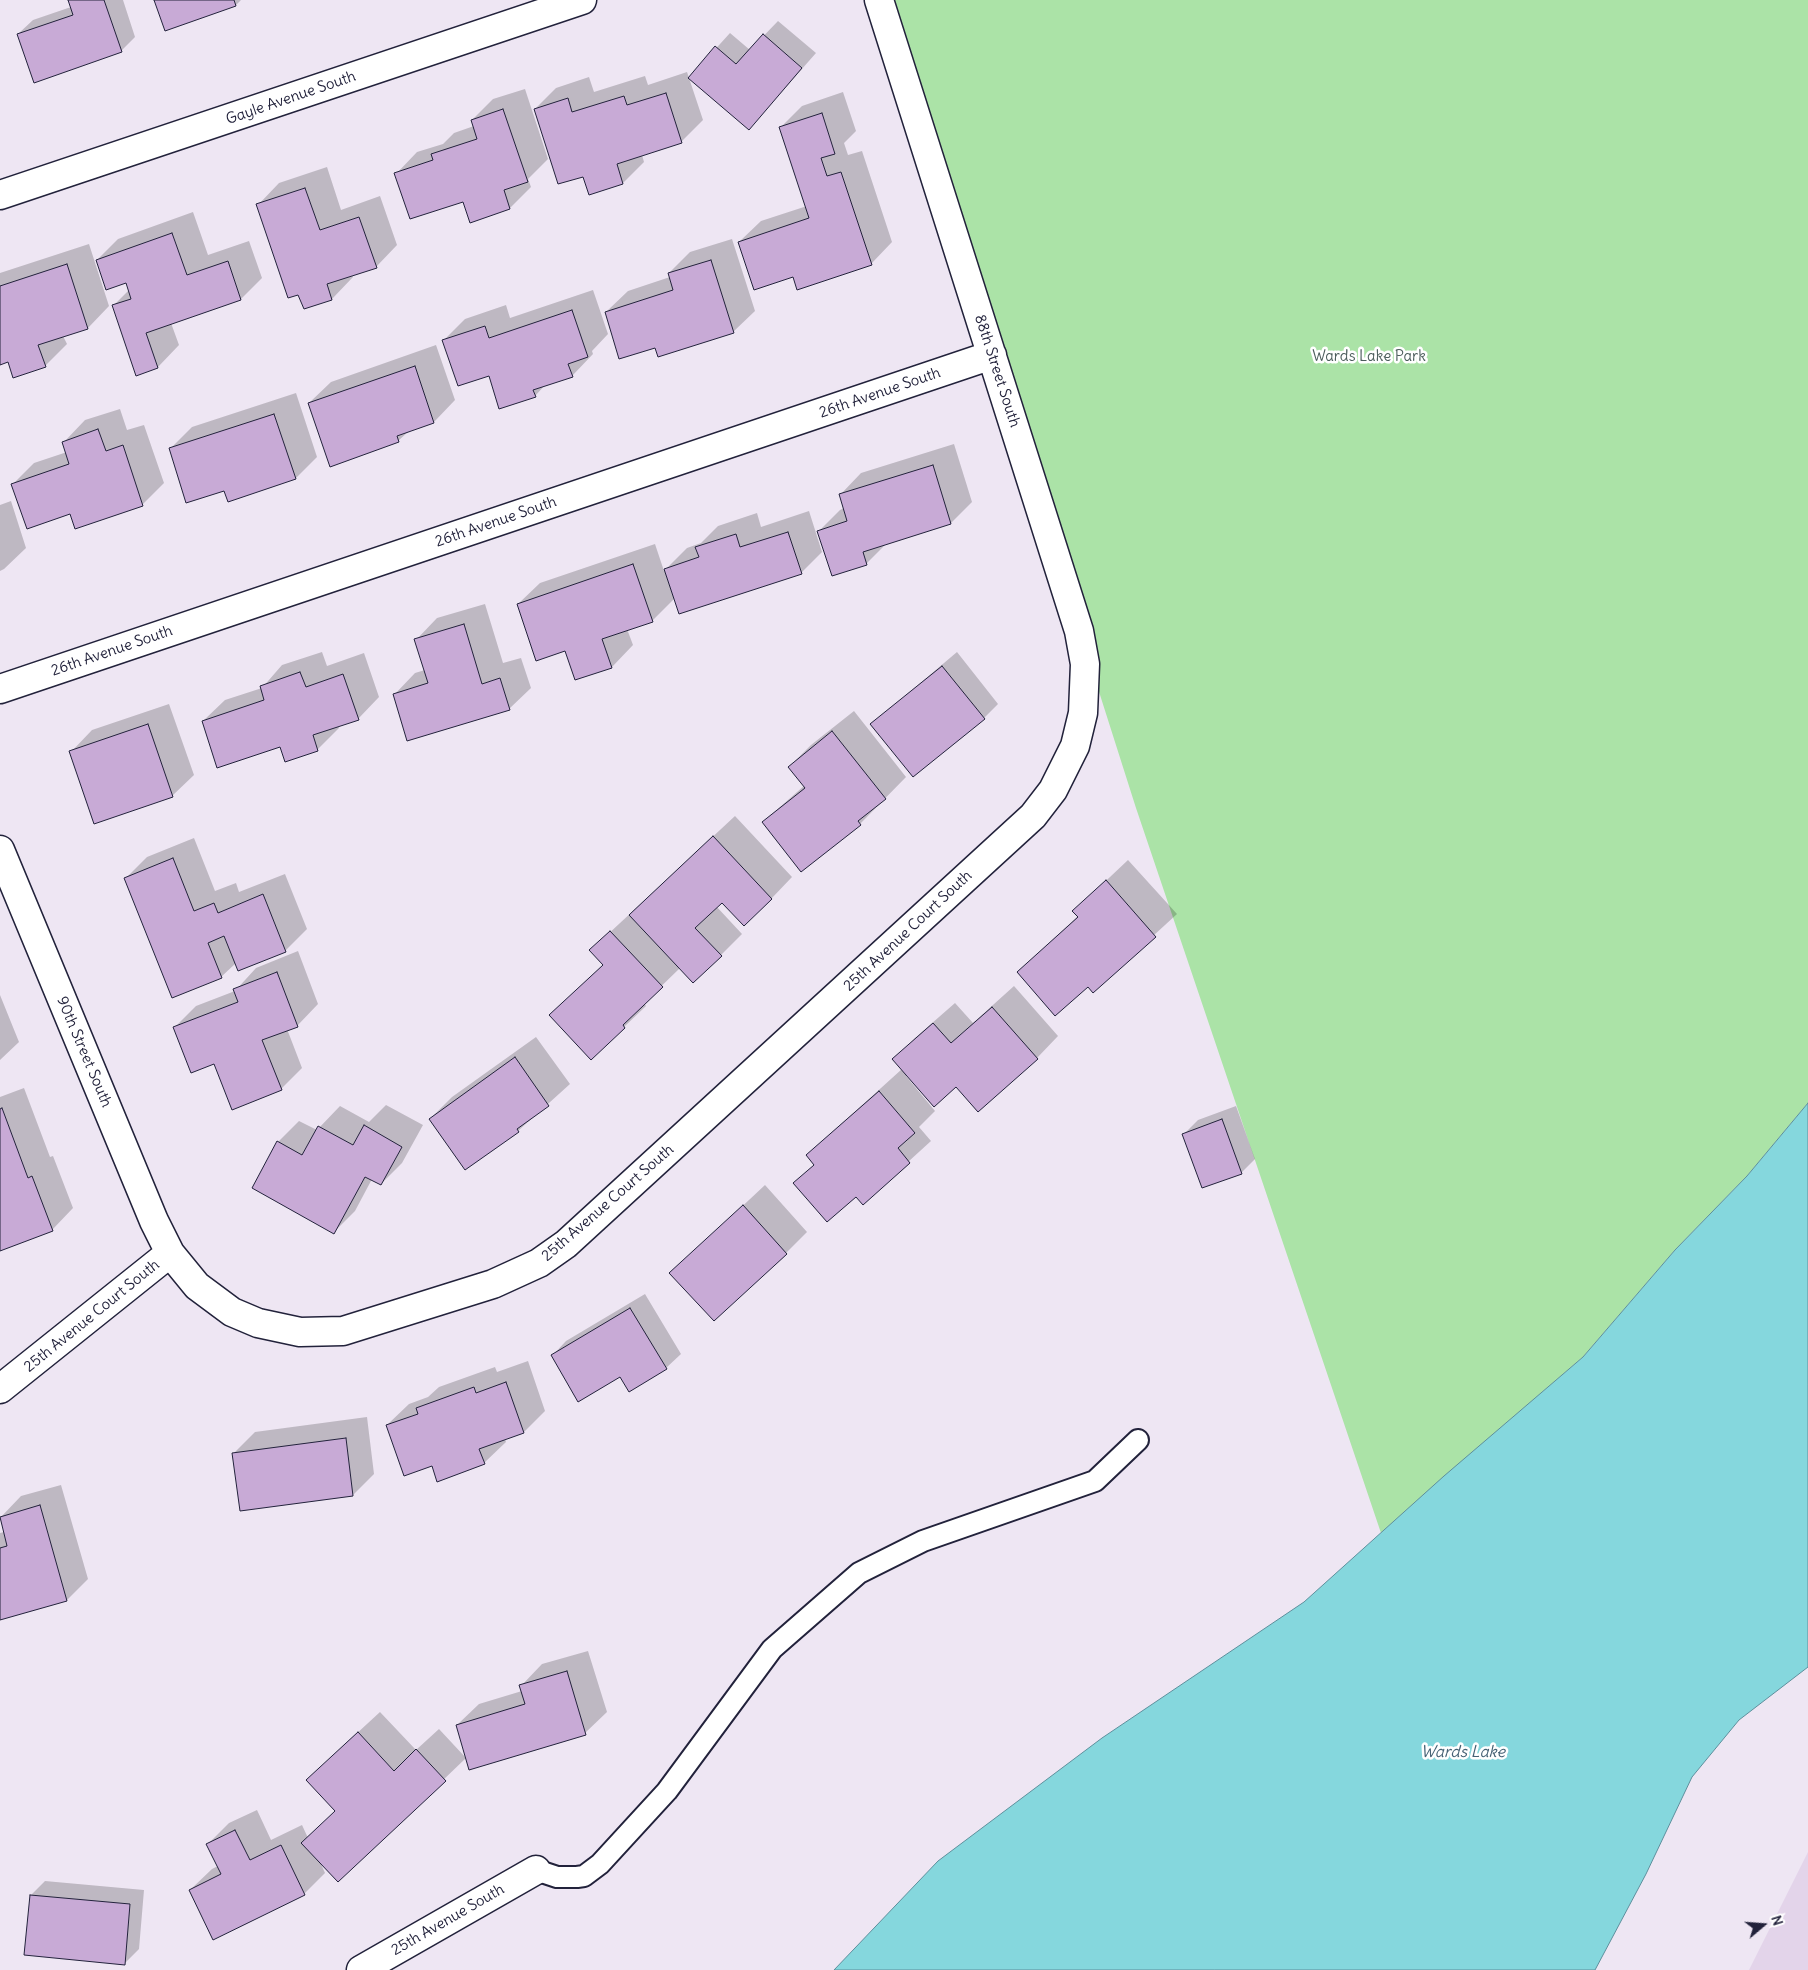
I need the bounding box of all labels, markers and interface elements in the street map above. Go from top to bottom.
street label: Gayle Avenue South [224,67,358,129]
street label: 88th Street South [970,312,1024,430]
park label: Wards Lake Park [1312,348,1426,366]
street label: 26th Avenue South [817,364,943,422]
street label: 26th Avenue South [433,493,559,551]
street label: 26th Avenue South [49,622,175,680]
street label: 25th Avenue Court South [840,867,976,995]
street label: 90th Street South [53,994,115,1110]
street label: 25th Avenue Court South [538,1141,678,1265]
street label: 25th Avenue Court South [21,1256,163,1376]
water label: Wards Lake [1421,1742,1505,1762]
street label: 25th Avenue South [388,1880,508,1960]
north arrow [1738,1900,1788,1950]
text: N [1767,1913,1787,1928]

